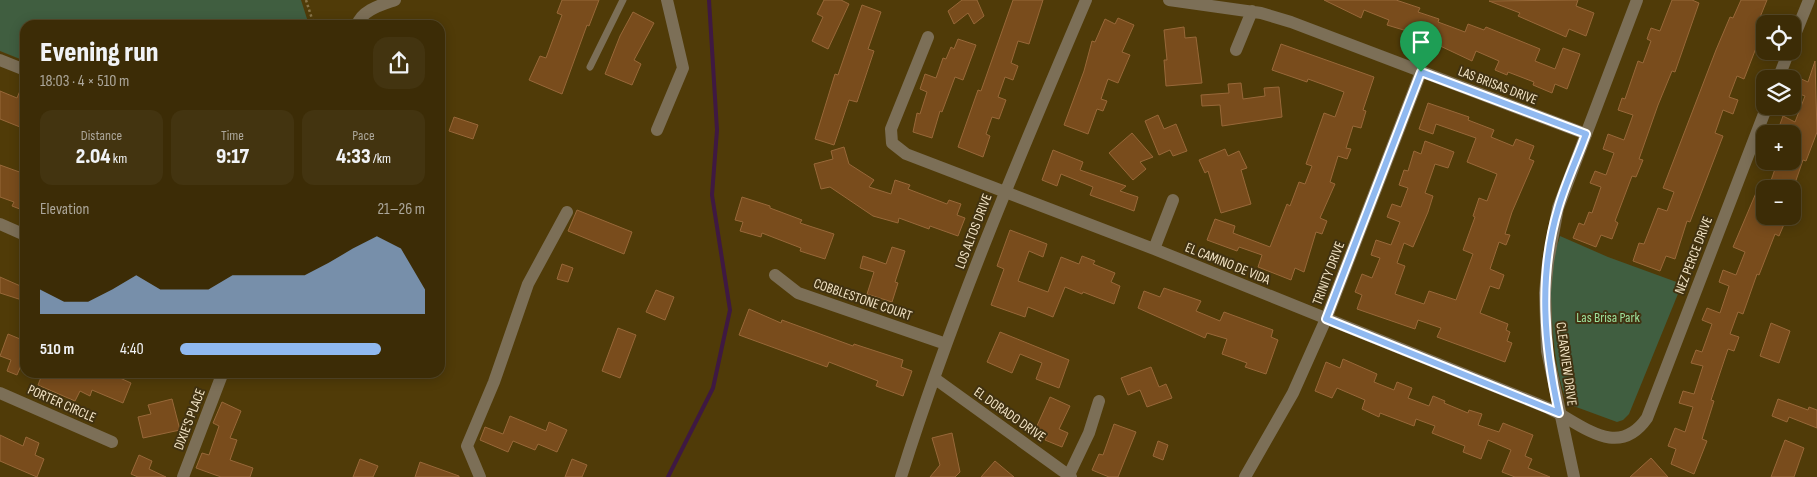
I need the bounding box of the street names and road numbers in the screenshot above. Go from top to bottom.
street label: LAS BRISAS DRIVE [1456,63,1540,108]
street label: LOS ALTOS DRIVE [951,191,996,271]
street label: NEZ PERCE DRIVE [1671,214,1716,297]
street label: EL CAMINO DE VIDA [1183,239,1274,289]
street label: TRINITY DRIVE [1309,239,1348,307]
street label: COBBLESTONE COURT [811,275,915,324]
street label: CLEARVIEW DRIVE [1552,321,1581,407]
street label: PORTER CIRCLE [25,381,99,426]
street label: EL DORADO DRIVE [971,383,1049,445]
street label: DIXIE'S PLACE [170,386,209,452]

